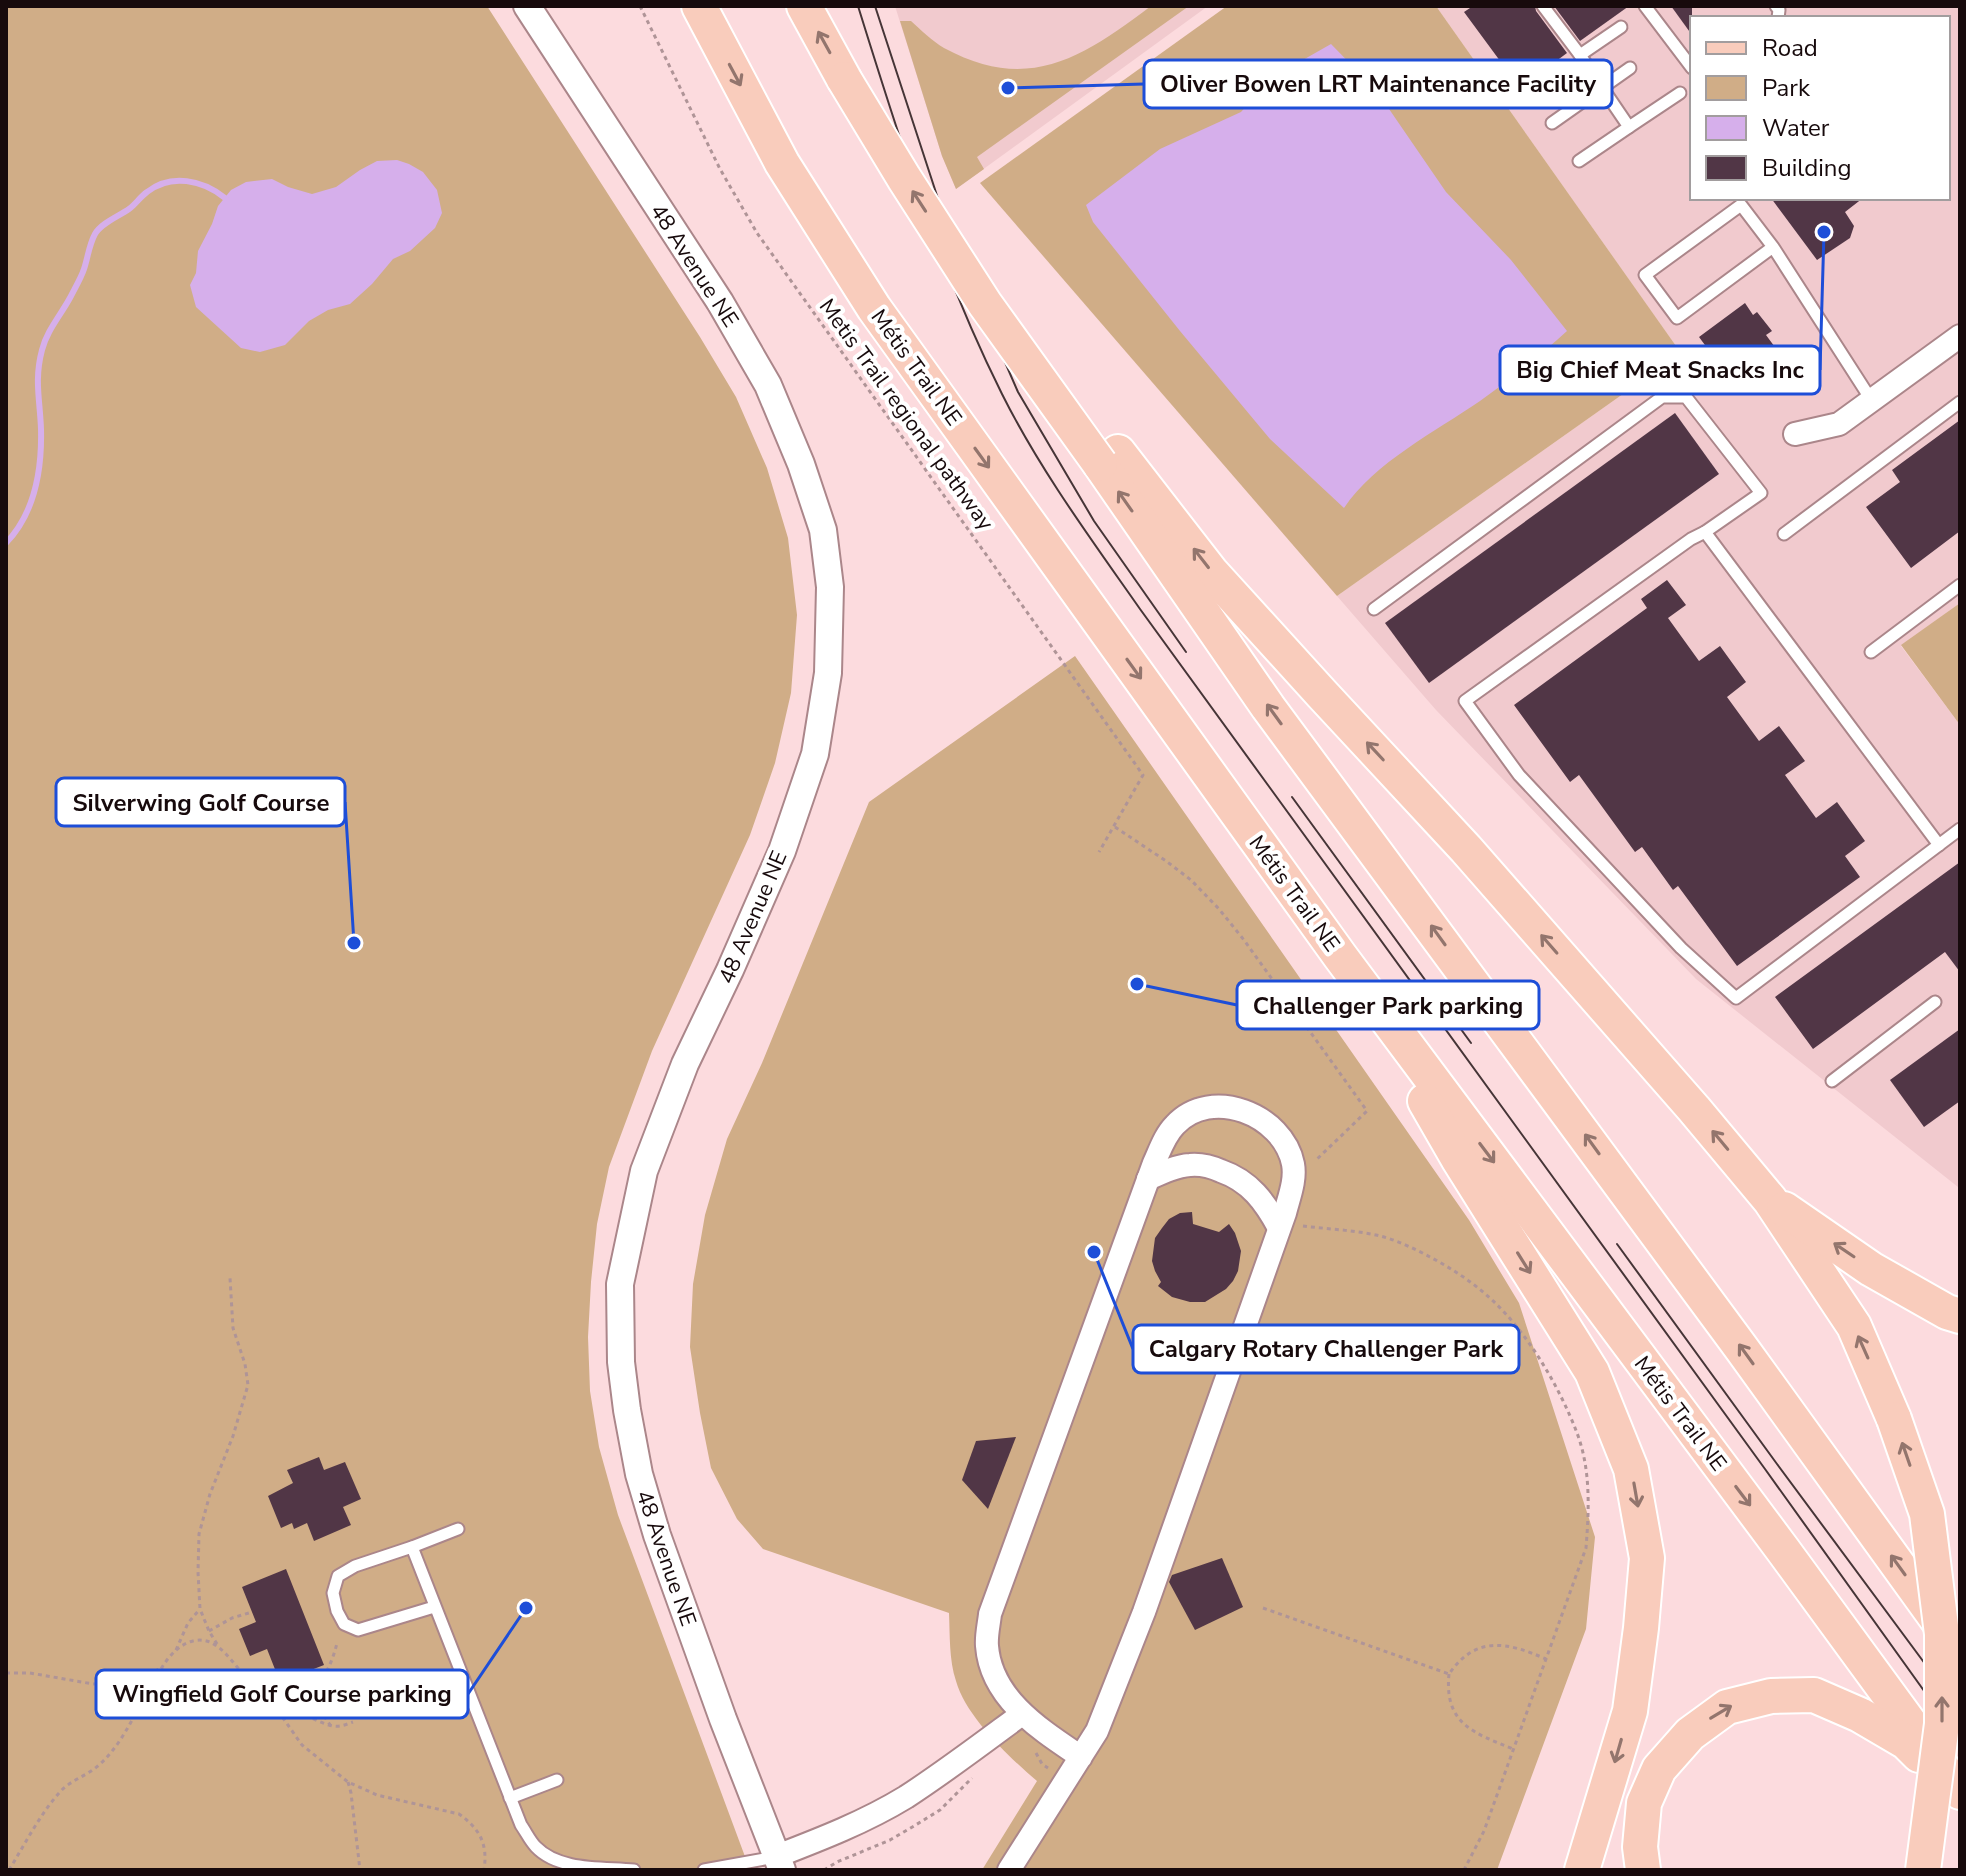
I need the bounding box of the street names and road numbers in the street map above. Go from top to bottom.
street label: 48 Avenue NE [643,198,745,333]
street label: Metis Trail regional pathway [812,293,1001,537]
street label: Métis Trail NE [864,303,969,432]
street label: Métis Trail NE [1242,829,1347,958]
street label: 48 Avenue NE [711,846,794,988]
street label: Métis Trail NE [1627,1350,1733,1477]
street label: 48 Avenue NE [629,1486,703,1630]

